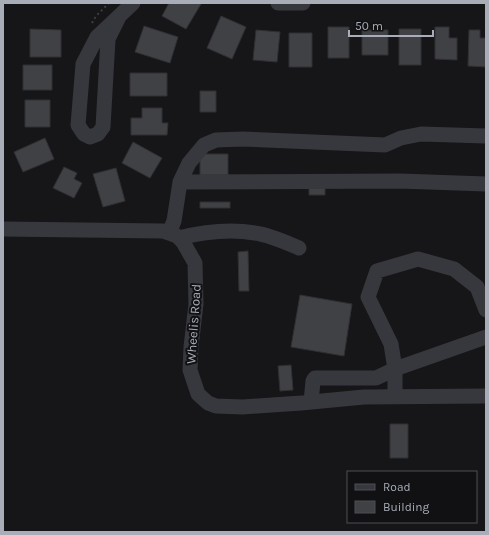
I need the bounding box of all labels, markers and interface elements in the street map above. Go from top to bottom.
scale bar [349,12,433,38]
text: 50 m [355,19,383,33]
street label: Wheelis Road [183,284,204,365]
legend [347,471,477,523]
text: Road [383,480,411,494]
text: Building [383,500,430,514]

